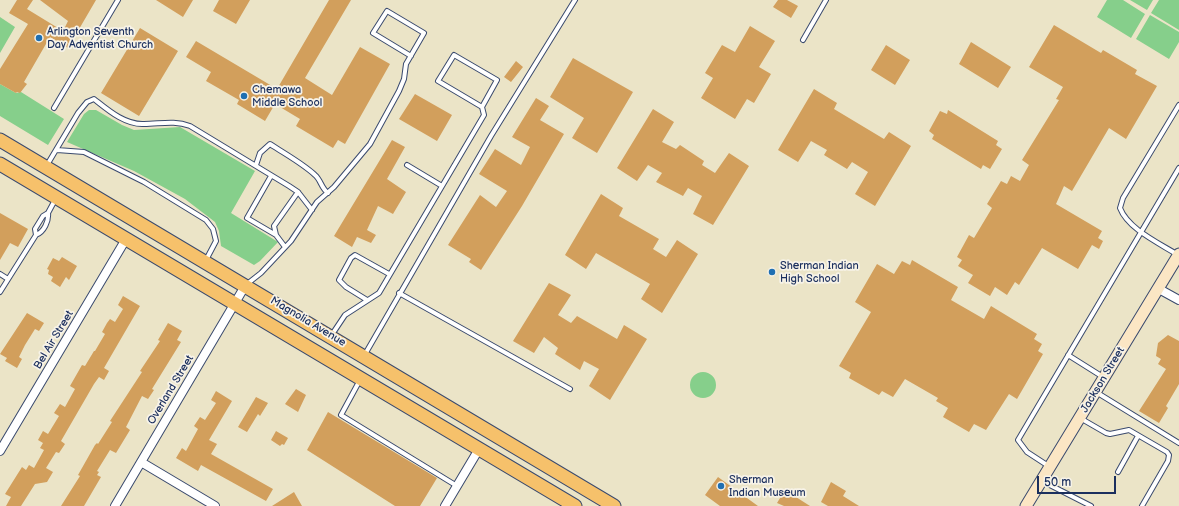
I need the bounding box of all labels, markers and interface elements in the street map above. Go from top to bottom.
place label: Arlington Seventh Day Adventist Church [47,25,153,51]
marker: Arlington Seventh Day Adventist Church [34,33,44,43]
place label: Chemawa Middle School [252,83,322,109]
marker: Chemawa Middle School [239,91,249,101]
place label: Sherman Indian High School [780,259,859,285]
marker: Sherman Indian High School [767,267,777,277]
street label: Magnolia Avenue [268,294,348,350]
street label: Bel Air Street [31,308,77,372]
street label: Jackson Street [1078,345,1128,415]
street label: Overland Street [145,353,197,427]
scale bar [1039,468,1118,494]
place label: Sherman Indian Museum [729,473,806,499]
text: 50 m [1044,475,1071,490]
marker: Sherman Indian Museum [716,481,726,491]

